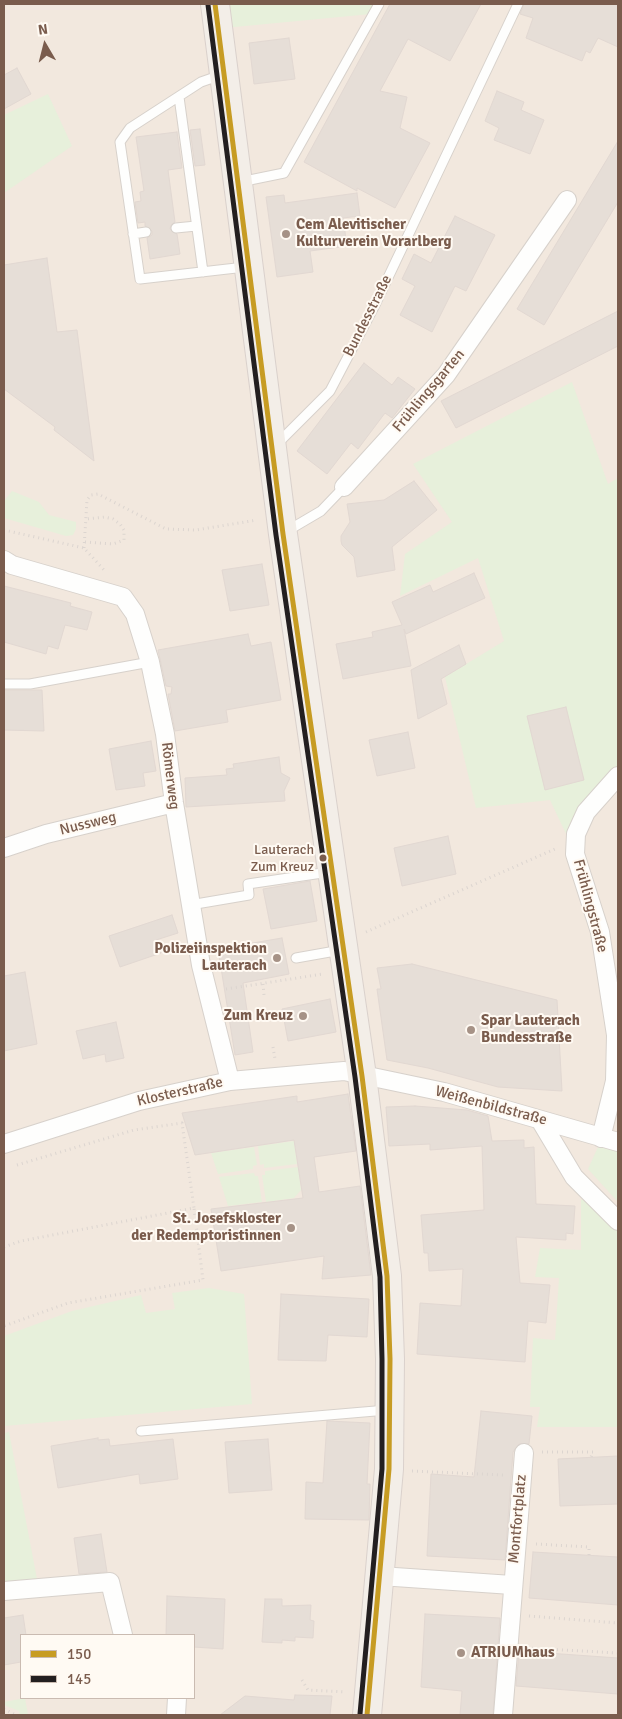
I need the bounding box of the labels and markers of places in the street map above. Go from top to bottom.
place label: Cem Alevitischer Kulturverein Vorarlberg [296,216,451,251]
marker: Cem Alevitischer Kulturverein Vorarlberg [280,228,292,240]
place label: Lauterach Zum Kreuz [250,842,314,874]
marker: Lauterach Zum Kreuz [318,853,328,863]
place label: Polizeiinspektion Lauterach [154,940,267,975]
marker: Polizeiinspektion Lauterach [271,952,283,964]
place label: Zum Kreuz [223,1007,293,1025]
marker: Zum Kreuz [297,1010,309,1022]
place label: Spar Lauterach Bundesstraße [481,1012,580,1047]
marker: Spar Lauterach Bundesstraße [465,1024,477,1036]
place label: St. Josefskloster der Redemptoristinnen [131,1210,281,1245]
marker: St. Josefskloster der Redemptoristinnen [285,1222,297,1234]
place label: ATRIUMhaus [471,1644,555,1662]
marker: ATRIUMhaus [455,1647,467,1659]

